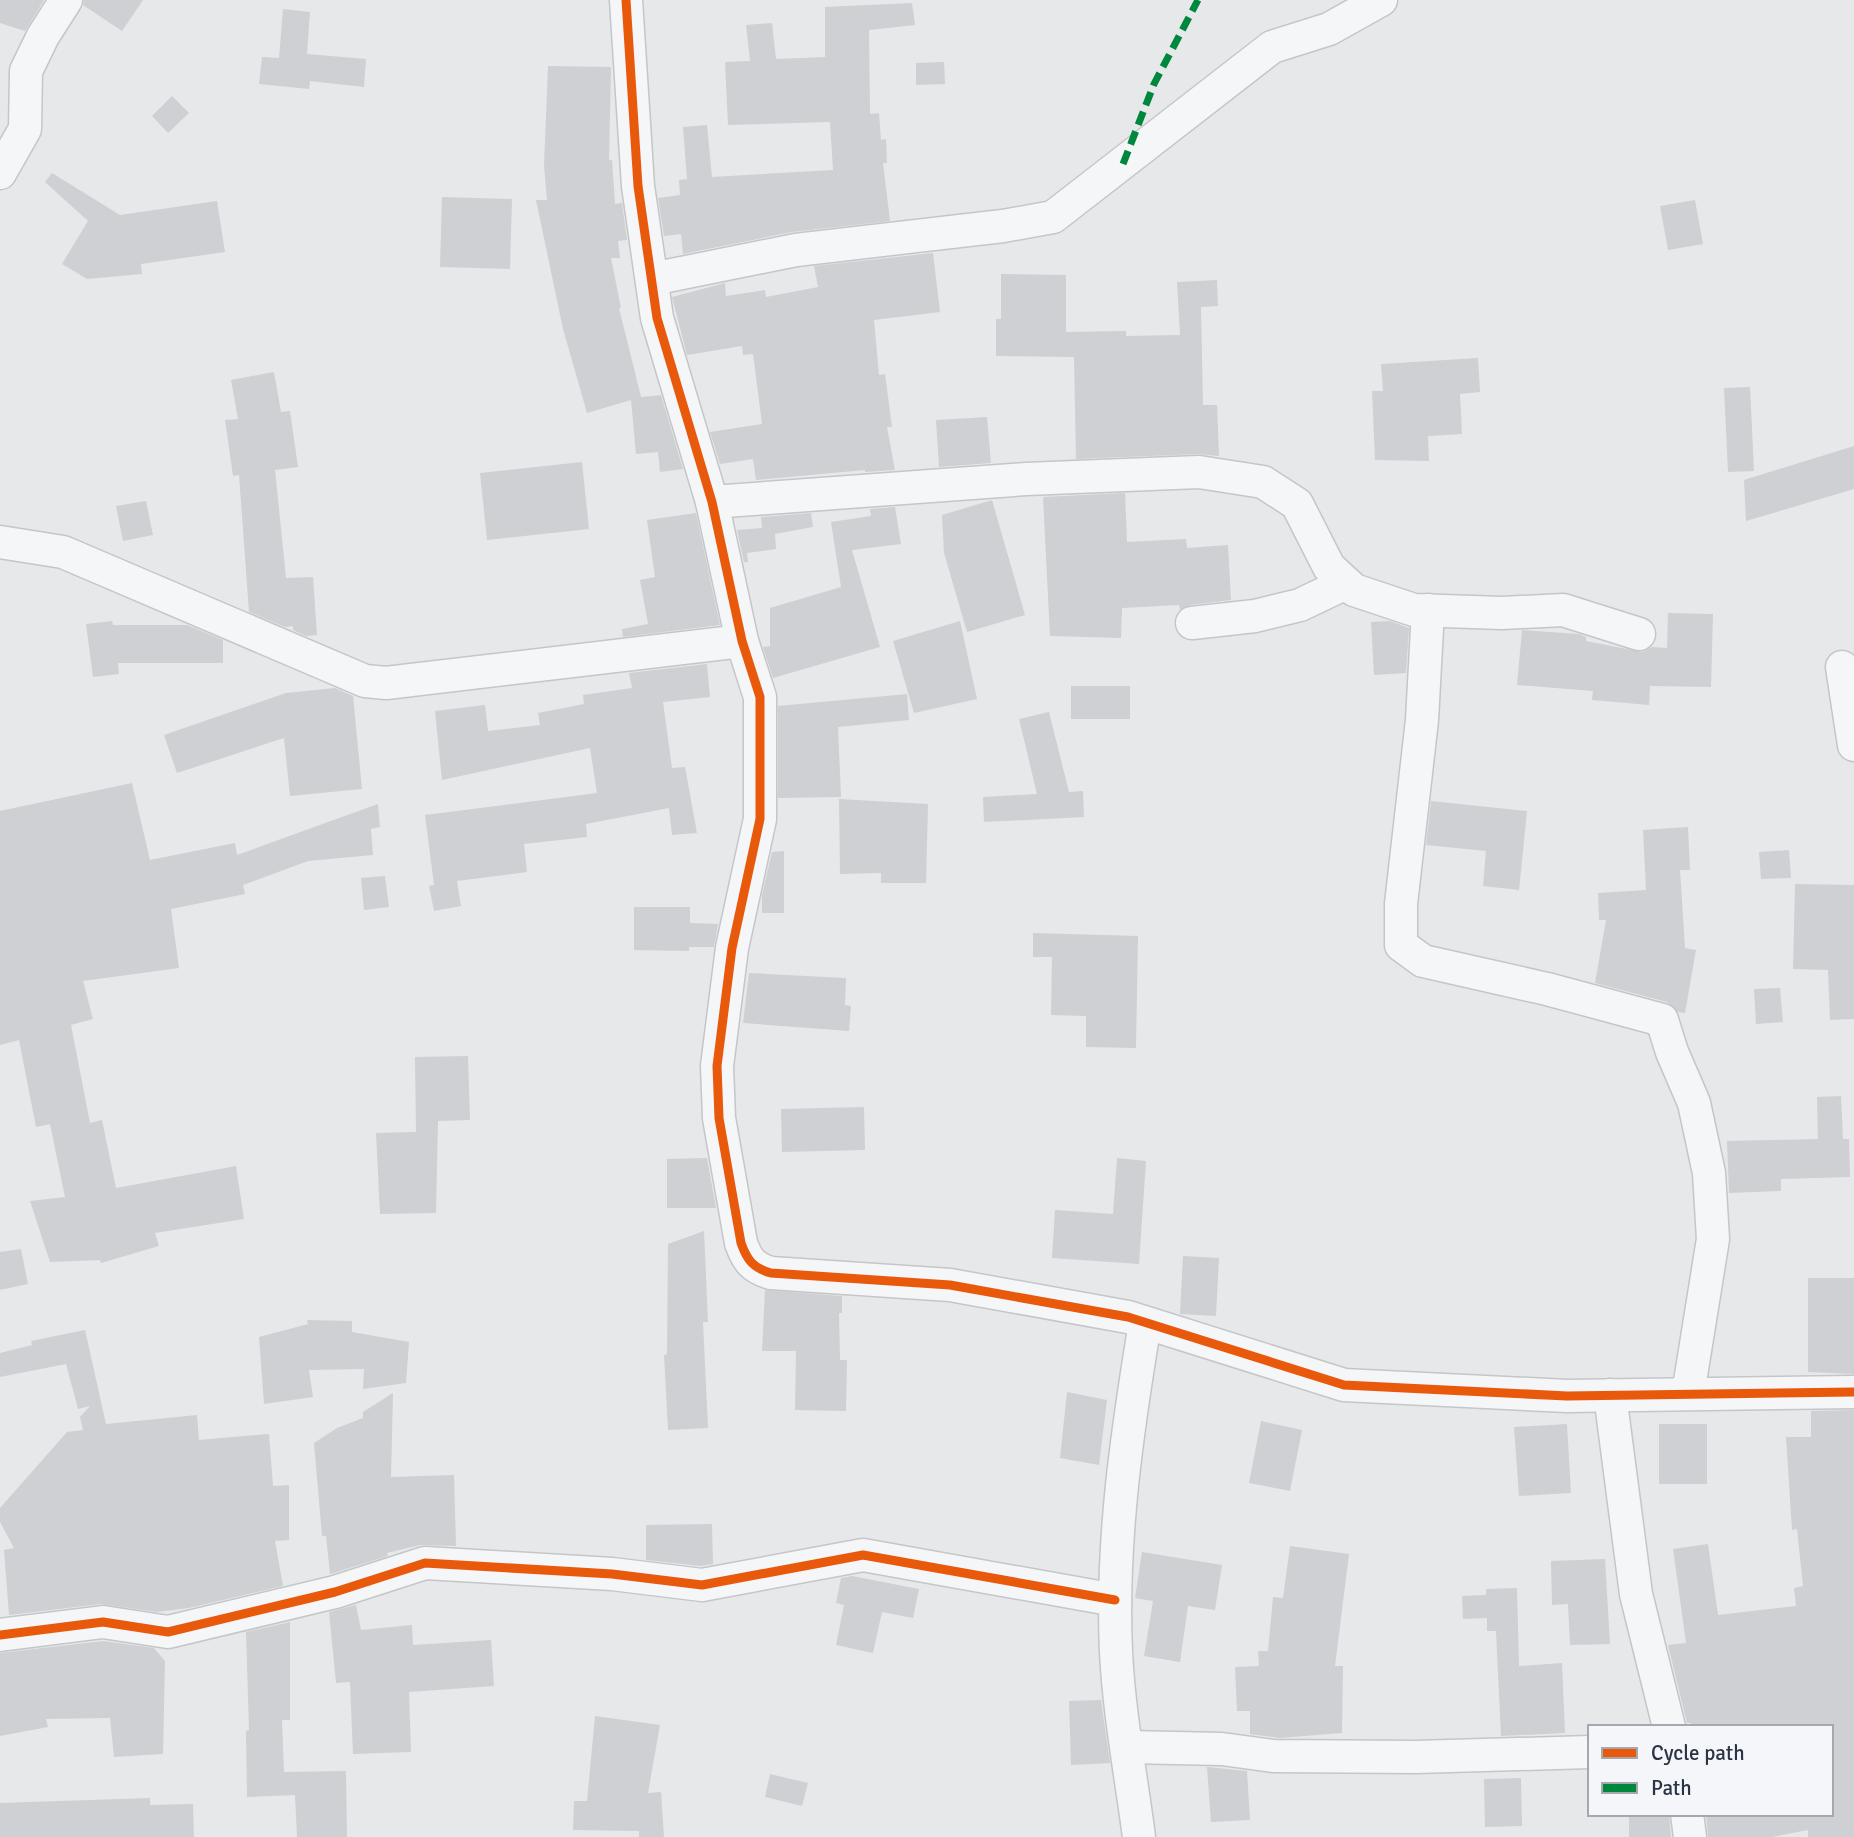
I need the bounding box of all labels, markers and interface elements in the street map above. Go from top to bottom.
legend [1588,1725,1833,1816]
text: Cycle path [1651,1740,1745,1766]
text: Path [1651,1775,1692,1801]

